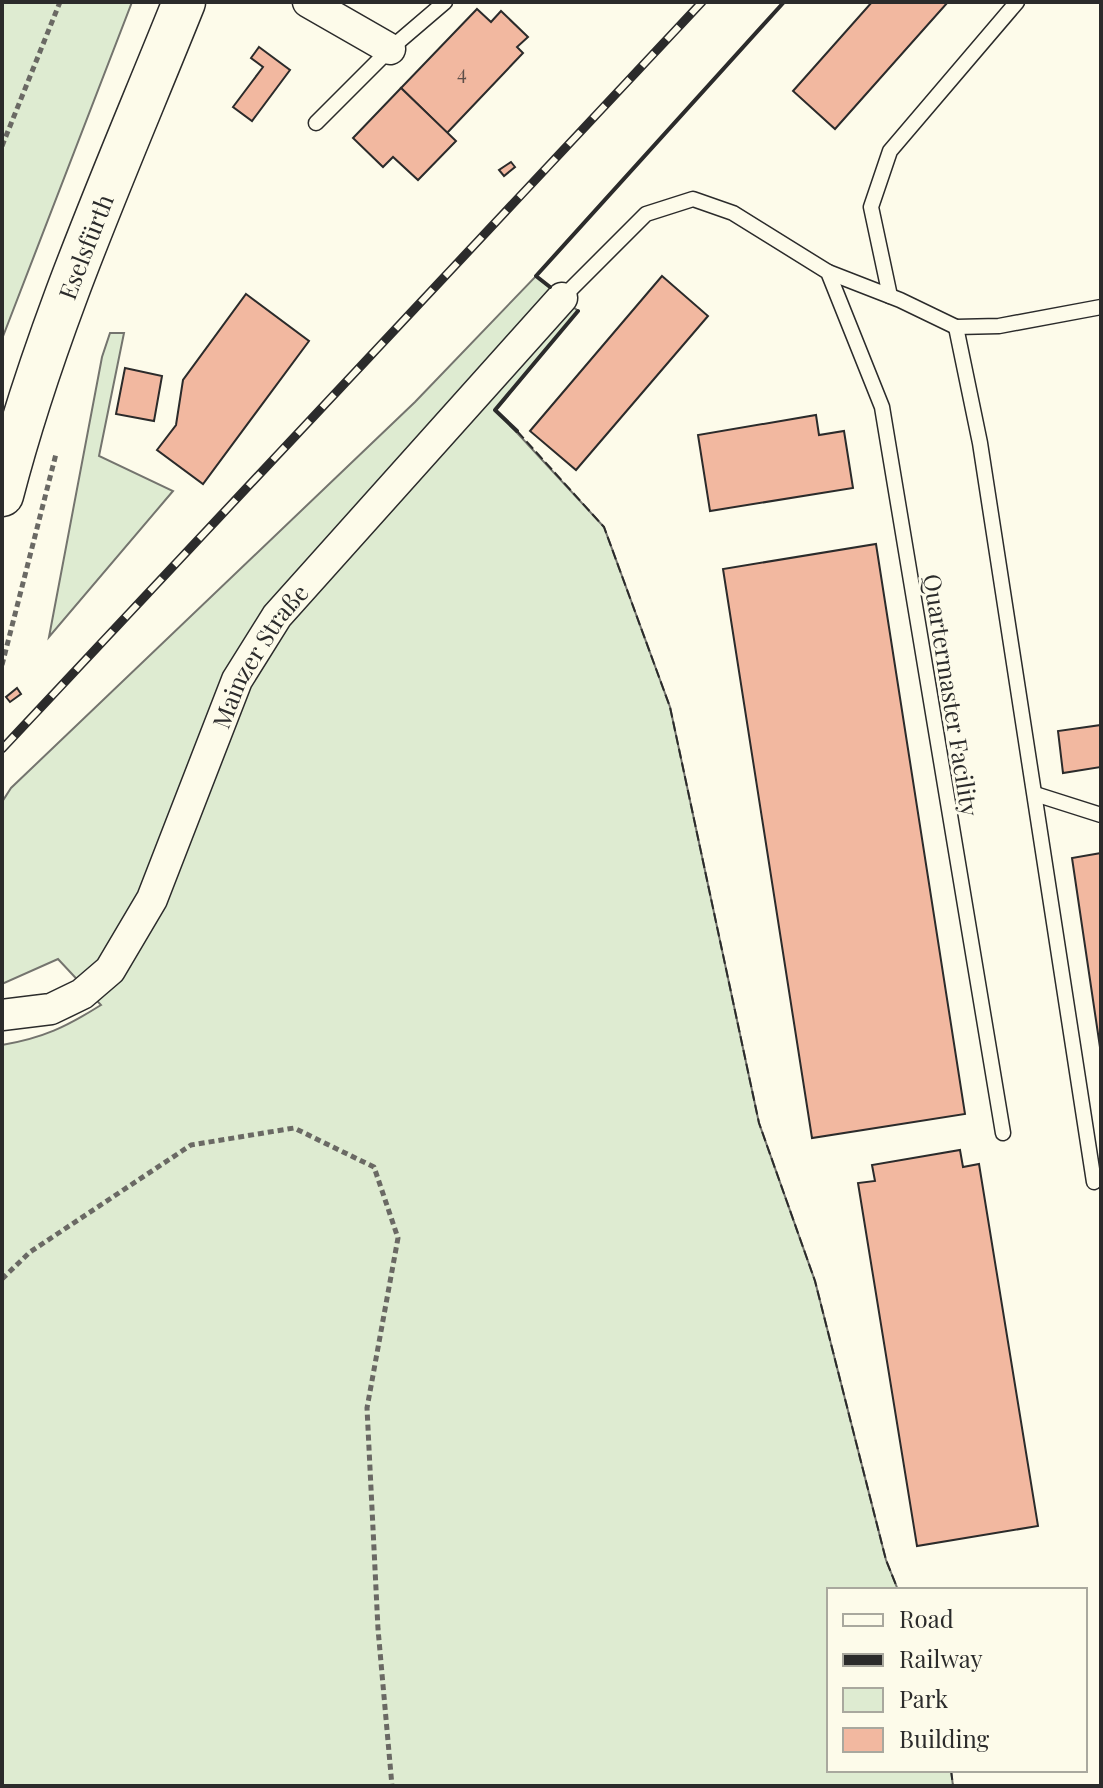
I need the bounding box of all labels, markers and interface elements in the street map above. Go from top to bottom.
house number: 4 [457,58,467,85]
street label: Eselsfürth [50,189,120,304]
street label: Quartermaster Facility [917,572,987,818]
street label: Mainzer Straße [204,577,315,733]
legend [827,1588,1087,1772]
text: Road [899,1602,954,1634]
text: Railway [899,1642,983,1674]
text: Park [899,1682,949,1714]
text: Building [899,1722,990,1754]

